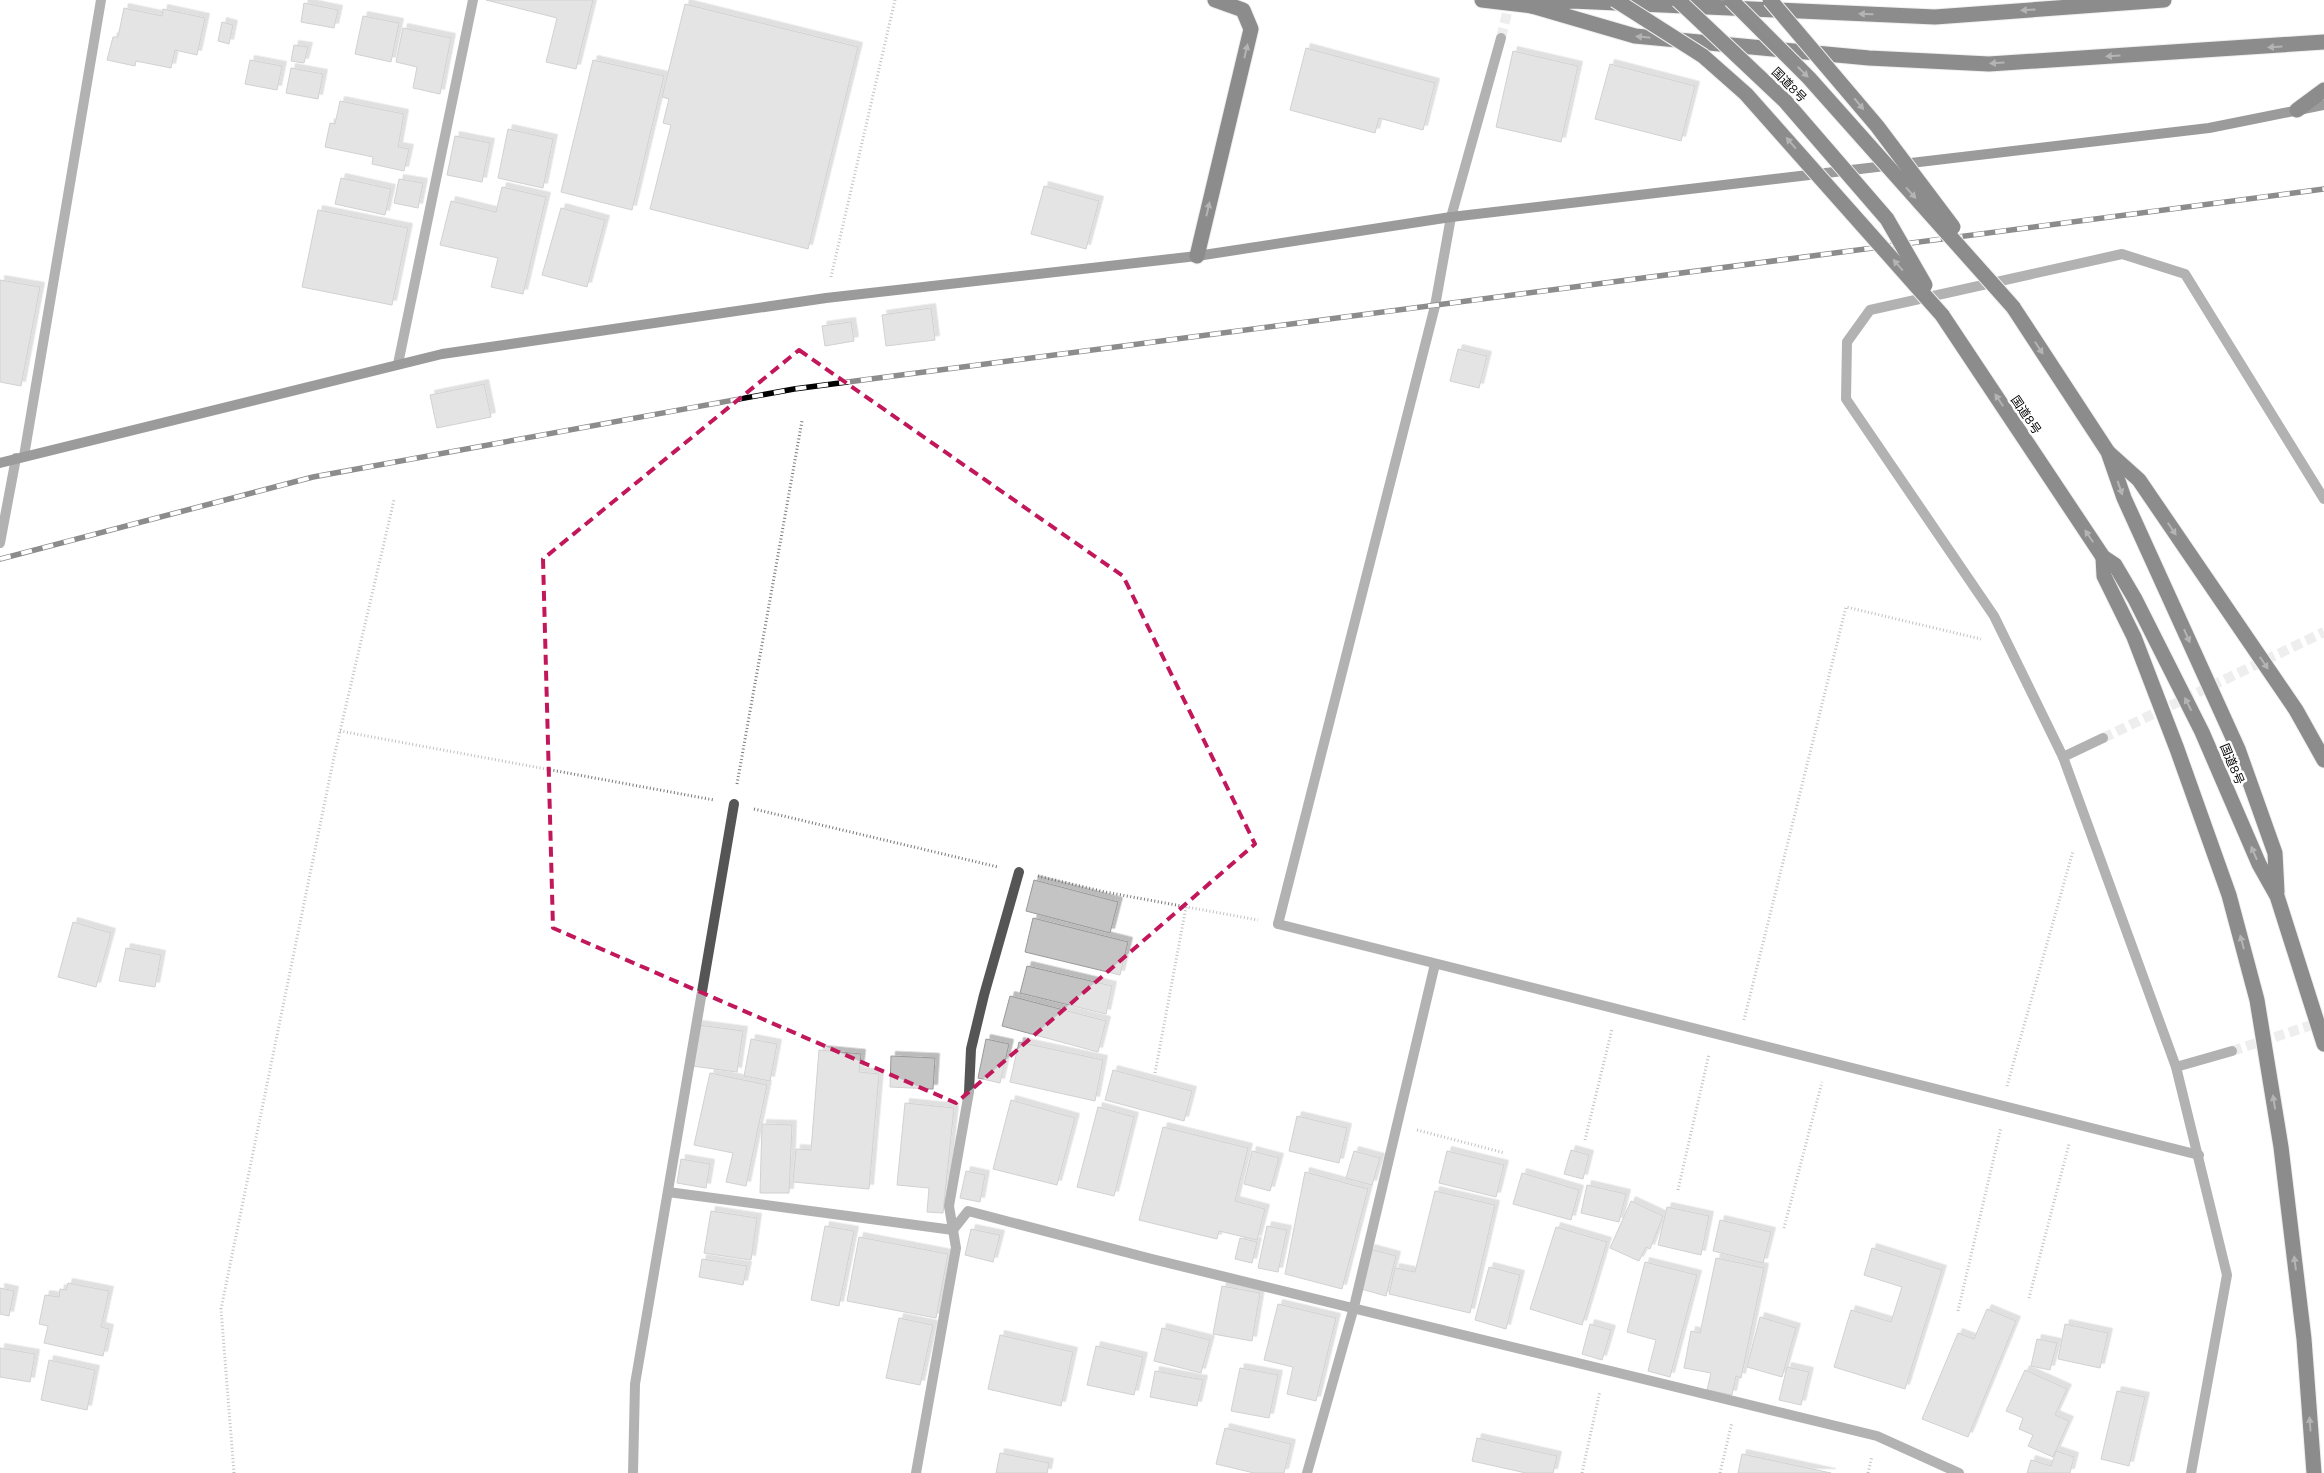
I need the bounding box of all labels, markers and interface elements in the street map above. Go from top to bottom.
one-way arrow [2020,6,2036,14]
one-way arrow [1857,10,1873,18]
one-way arrow [1635,33,1651,41]
one-way arrow [1242,43,1250,58]
one-way arrow [2267,43,2283,51]
one-way arrow [2105,53,2121,61]
one-way arrow [1989,60,2005,68]
street label: 国道8号 [1769,64,1810,105]
one-way arrow [1797,66,1809,78]
one-way arrow [1853,97,1864,110]
one-way arrow [1786,137,1797,149]
one-way arrow [1905,186,1917,198]
one-way arrow [1204,201,1212,216]
one-way arrow [1893,259,1904,272]
one-way arrow [2035,341,2044,355]
street label: 国道8号 [2008,393,2045,437]
one-way arrow [1994,394,2004,407]
one-way arrow [2116,481,2124,496]
one-way arrow [2167,522,2177,536]
one-way arrow [2084,529,2094,542]
one-way arrow [2183,629,2191,643]
one-way arrow [2259,656,2269,670]
one-way arrow [2184,697,2192,712]
street label: 国道8号 [2217,741,2248,787]
one-way arrow [2250,845,2258,860]
one-way arrow [2237,935,2245,950]
one-way arrow [2269,1093,2277,1109]
one-way arrow [2291,1254,2299,1270]
one-way arrow [2306,1416,2314,1432]

